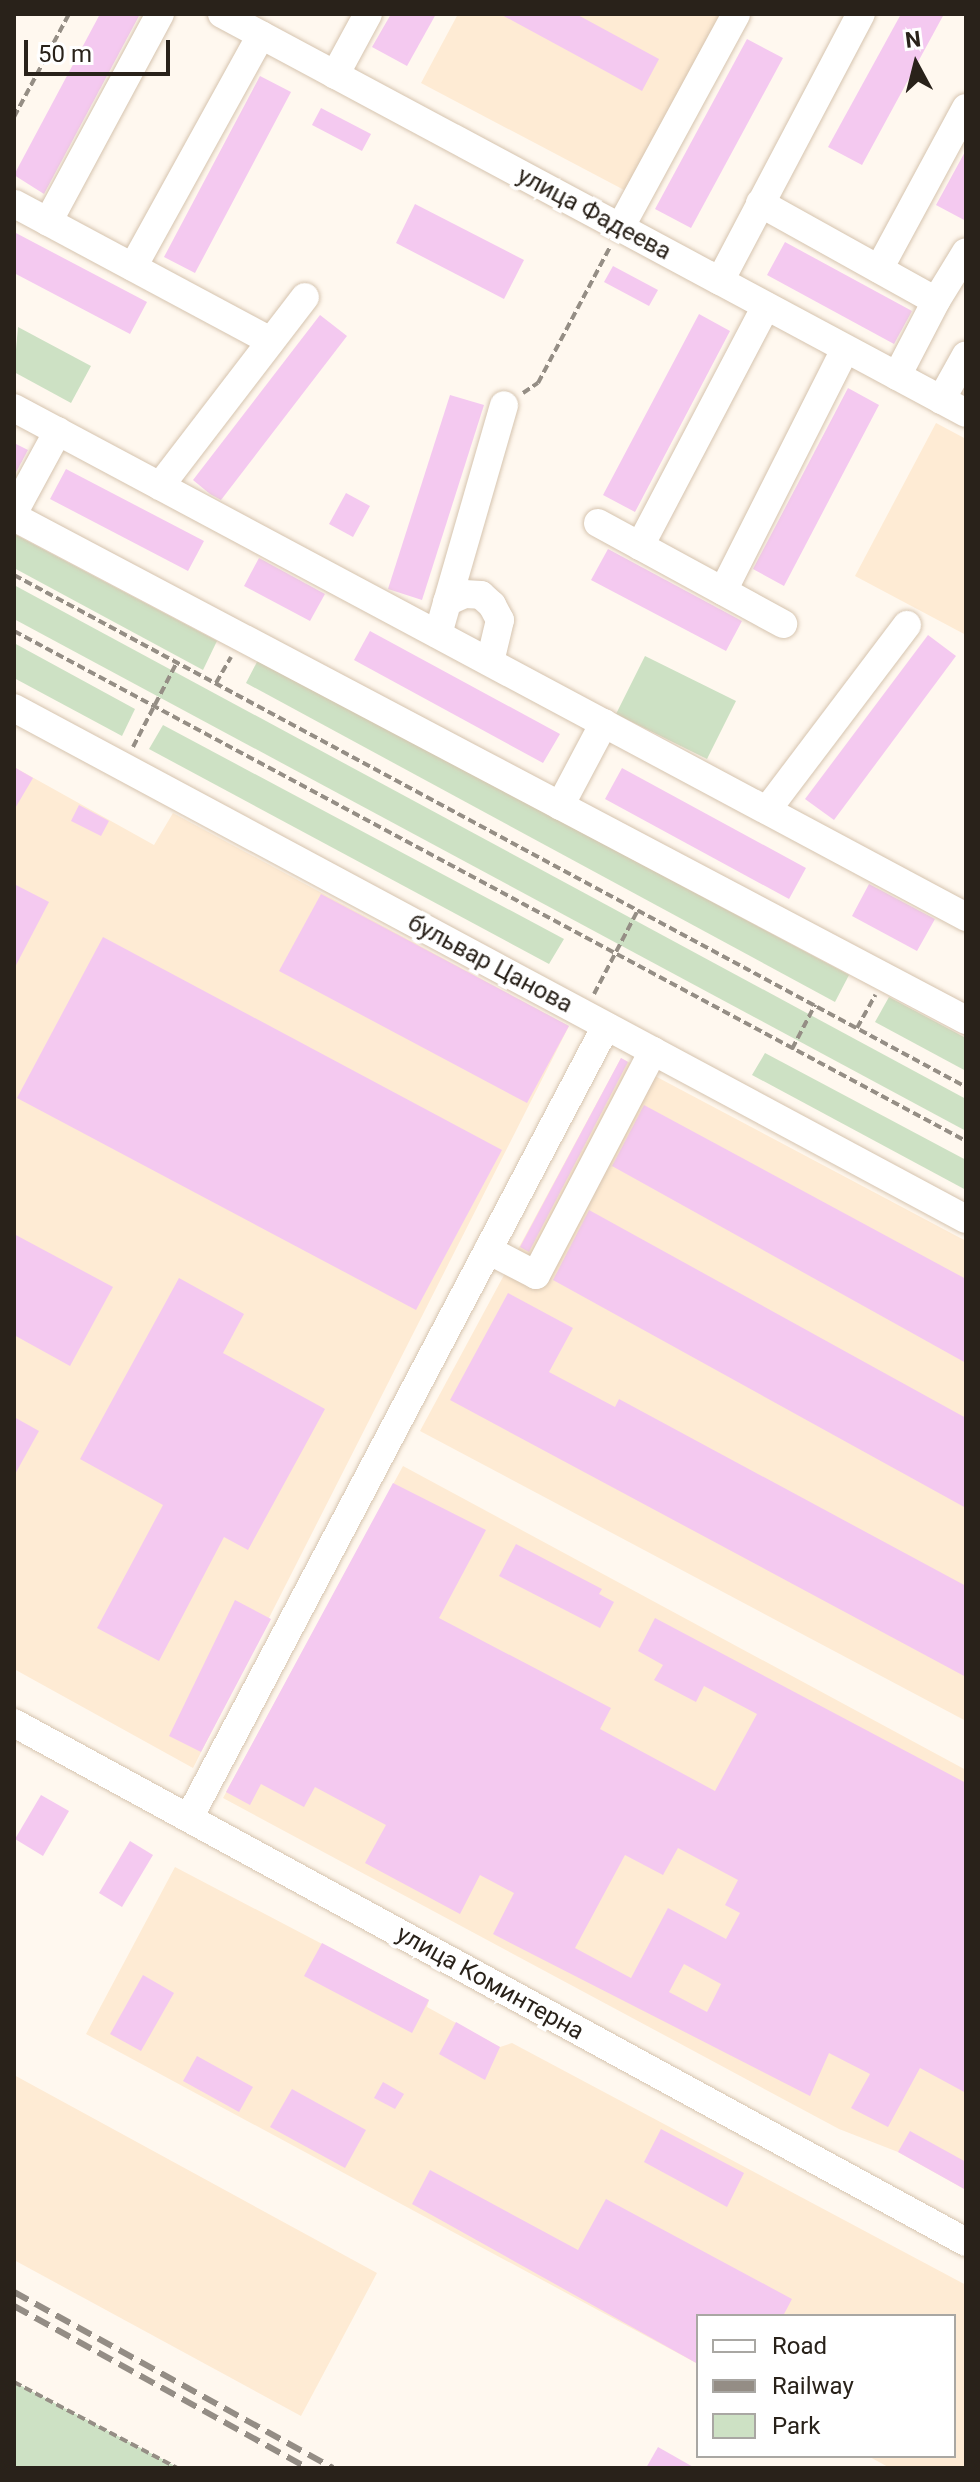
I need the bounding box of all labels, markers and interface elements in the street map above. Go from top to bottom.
scale bar [28,24,174,74]
north arrow [876,24,956,104]
text: N [904,26,922,53]
text: 50 m [38,40,92,68]
street label: улица Фадеева [512,161,676,267]
street label: бульвар Цанова [403,909,577,1019]
street label: улица Коминтерна [391,1920,589,2046]
legend [696,2314,956,2458]
text: Road [772,2332,827,2360]
text: Railway [772,2372,854,2400]
text: Park [772,2412,820,2440]

